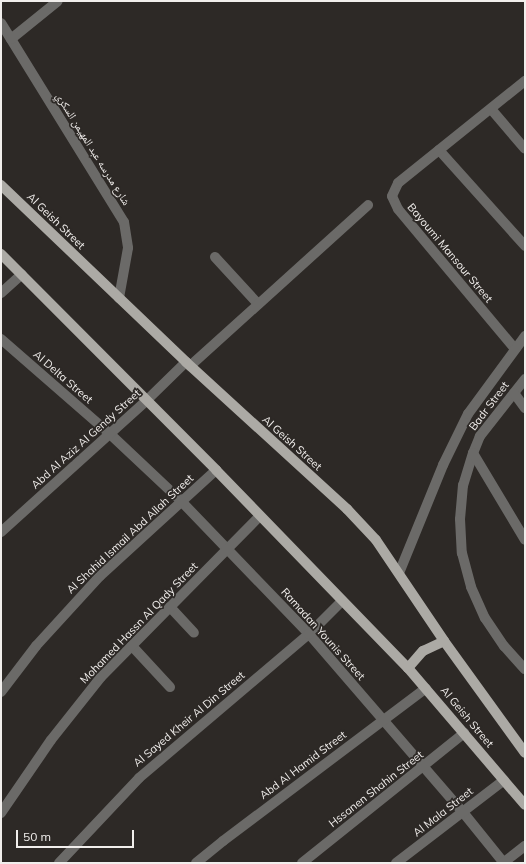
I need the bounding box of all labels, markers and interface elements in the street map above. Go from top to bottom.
street label: شارع مدرسه عبد المهيمن السكري [53,90,133,208]
street label: Al Geish Street [24,190,88,252]
street label: Bayoumi Mansour Street [405,201,495,305]
street label: Al Delta Street [31,348,95,406]
street label: Badr Street [466,379,512,433]
street label: Abd Al Aziz Al Gendy Street [29,386,143,492]
street label: Al Geish Street [260,413,324,473]
street label: Al Shahid Ismail Abd Allah Street [64,472,196,596]
street label: Mohamed Hassn Al Qady Street [77,560,201,686]
street label: Ramadan Younis Street [278,585,368,683]
street label: Al Sayed Kheir Al Din Street [131,669,247,769]
street label: Al Geish Street [438,684,496,750]
street label: Abd Al Hamid Street [257,728,349,802]
street label: Hssanen Shahin Street [326,748,426,830]
street label: Al Mala Street [411,785,475,839]
scale bar [18,822,136,848]
text: 50 m [23,829,51,844]

